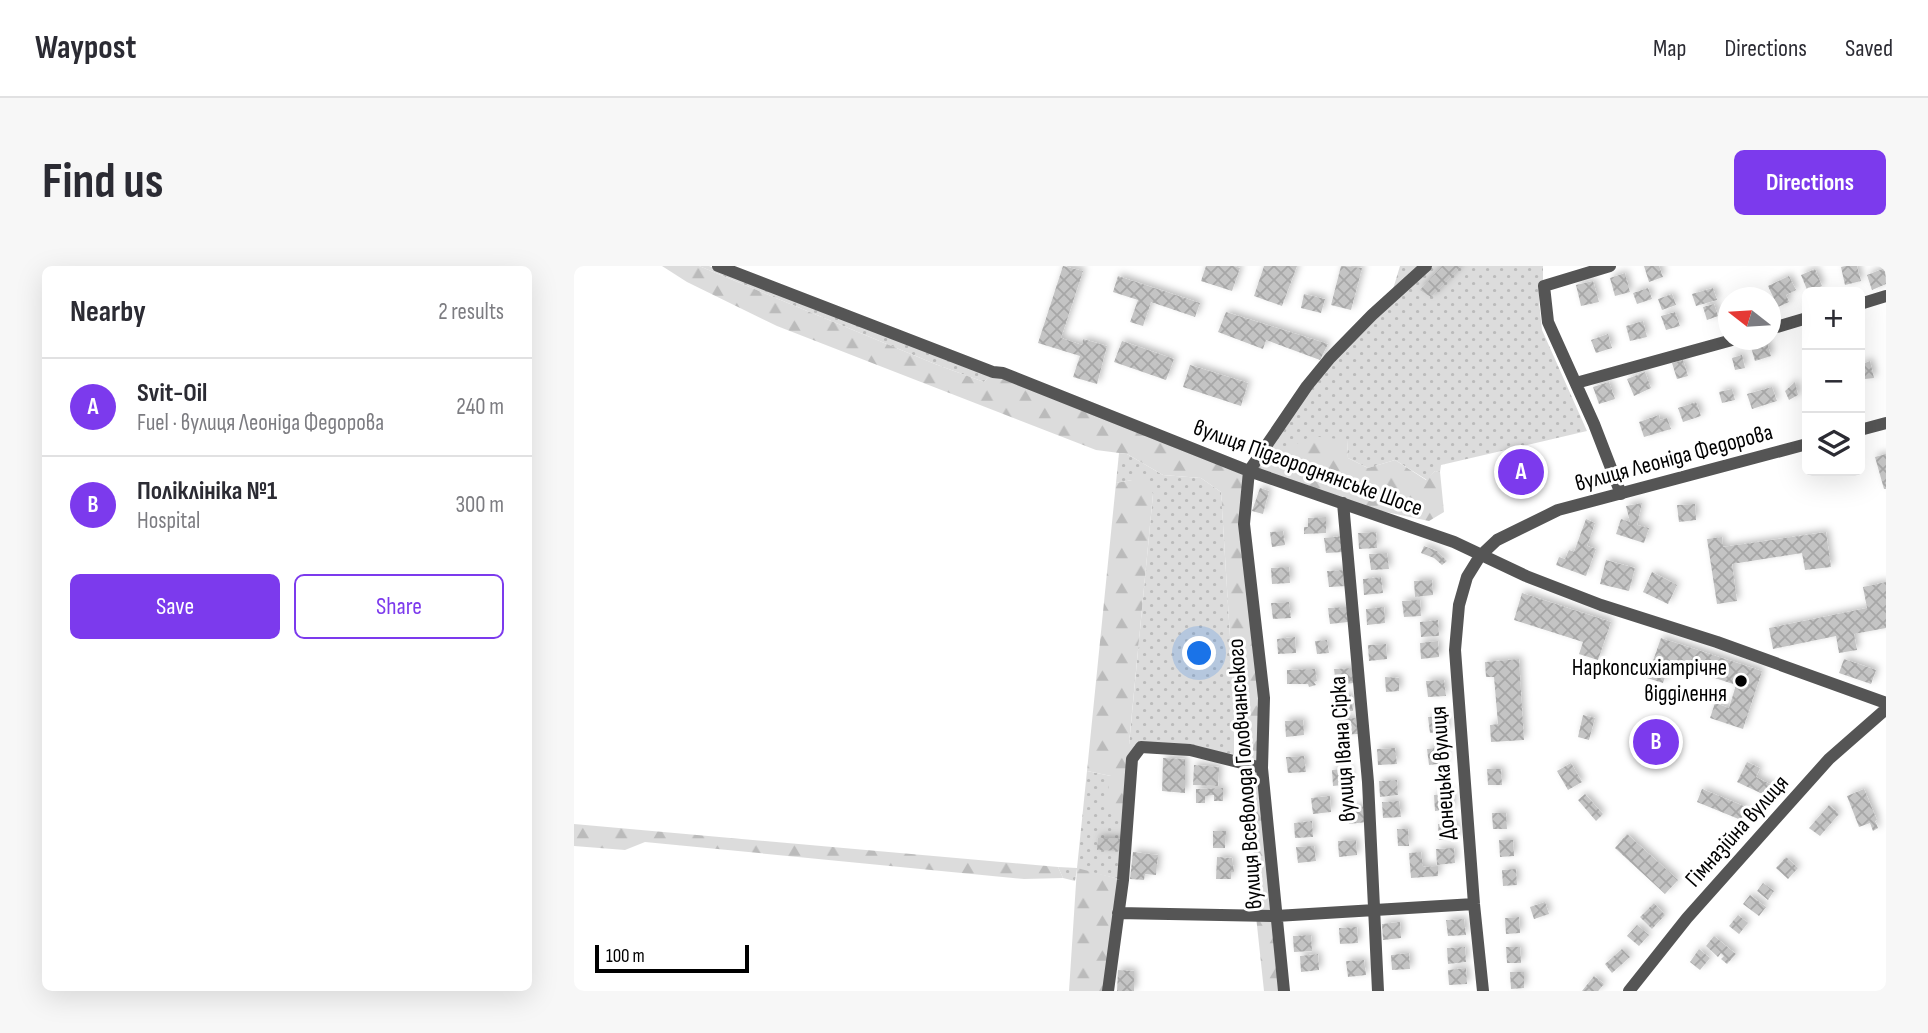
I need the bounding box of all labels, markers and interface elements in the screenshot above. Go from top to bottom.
text: Waypost [35,28,136,68]
text: Map [1653,34,1686,63]
text: Directions [1724,34,1807,63]
text: Saved [1845,34,1893,63]
button: Directions [1734,150,1886,215]
text: Find us [42,153,164,212]
north arrow [1718,287,1781,350]
map controls [1802,287,1865,476]
button: + [1802,287,1865,350]
text: Nearby [70,294,146,330]
text: 2 results [438,298,504,326]
button: − [1802,350,1865,413]
text: Svit-Oil [137,378,207,409]
text: A [88,393,98,421]
text: 240 m [456,393,504,421]
text: Fuel · вулиця Леоніда Федорова [137,409,384,437]
street label: вулиця Підгороднянське Шосе [1190,413,1426,523]
button: layers [1802,413,1865,476]
street label: вулиця Леоніда Федорова [1572,418,1776,498]
pin: A [1498,446,1544,498]
text: Поліклініка №1 [137,476,277,507]
text: B [88,491,98,519]
text: 300 m [455,491,504,519]
text: Hospital [137,507,200,535]
button: Save [70,574,280,639]
button: Share [294,574,504,639]
your location [1182,636,1216,670]
street label: вулиця Всеволода Головчанського [1222,638,1268,910]
place label: Наркопсихіатрічне відділення [1572,654,1727,708]
marker: Наркопсихіатрічне відділення [1733,673,1749,689]
street label: вулиця Івана Сірка [1324,675,1362,823]
street label: Донецька вулиця [1424,705,1462,841]
pin: B [1633,716,1679,768]
street label: Гімназійна вулиця [1679,769,1795,893]
scale bar [595,942,749,974]
text: 100 m [606,945,645,968]

